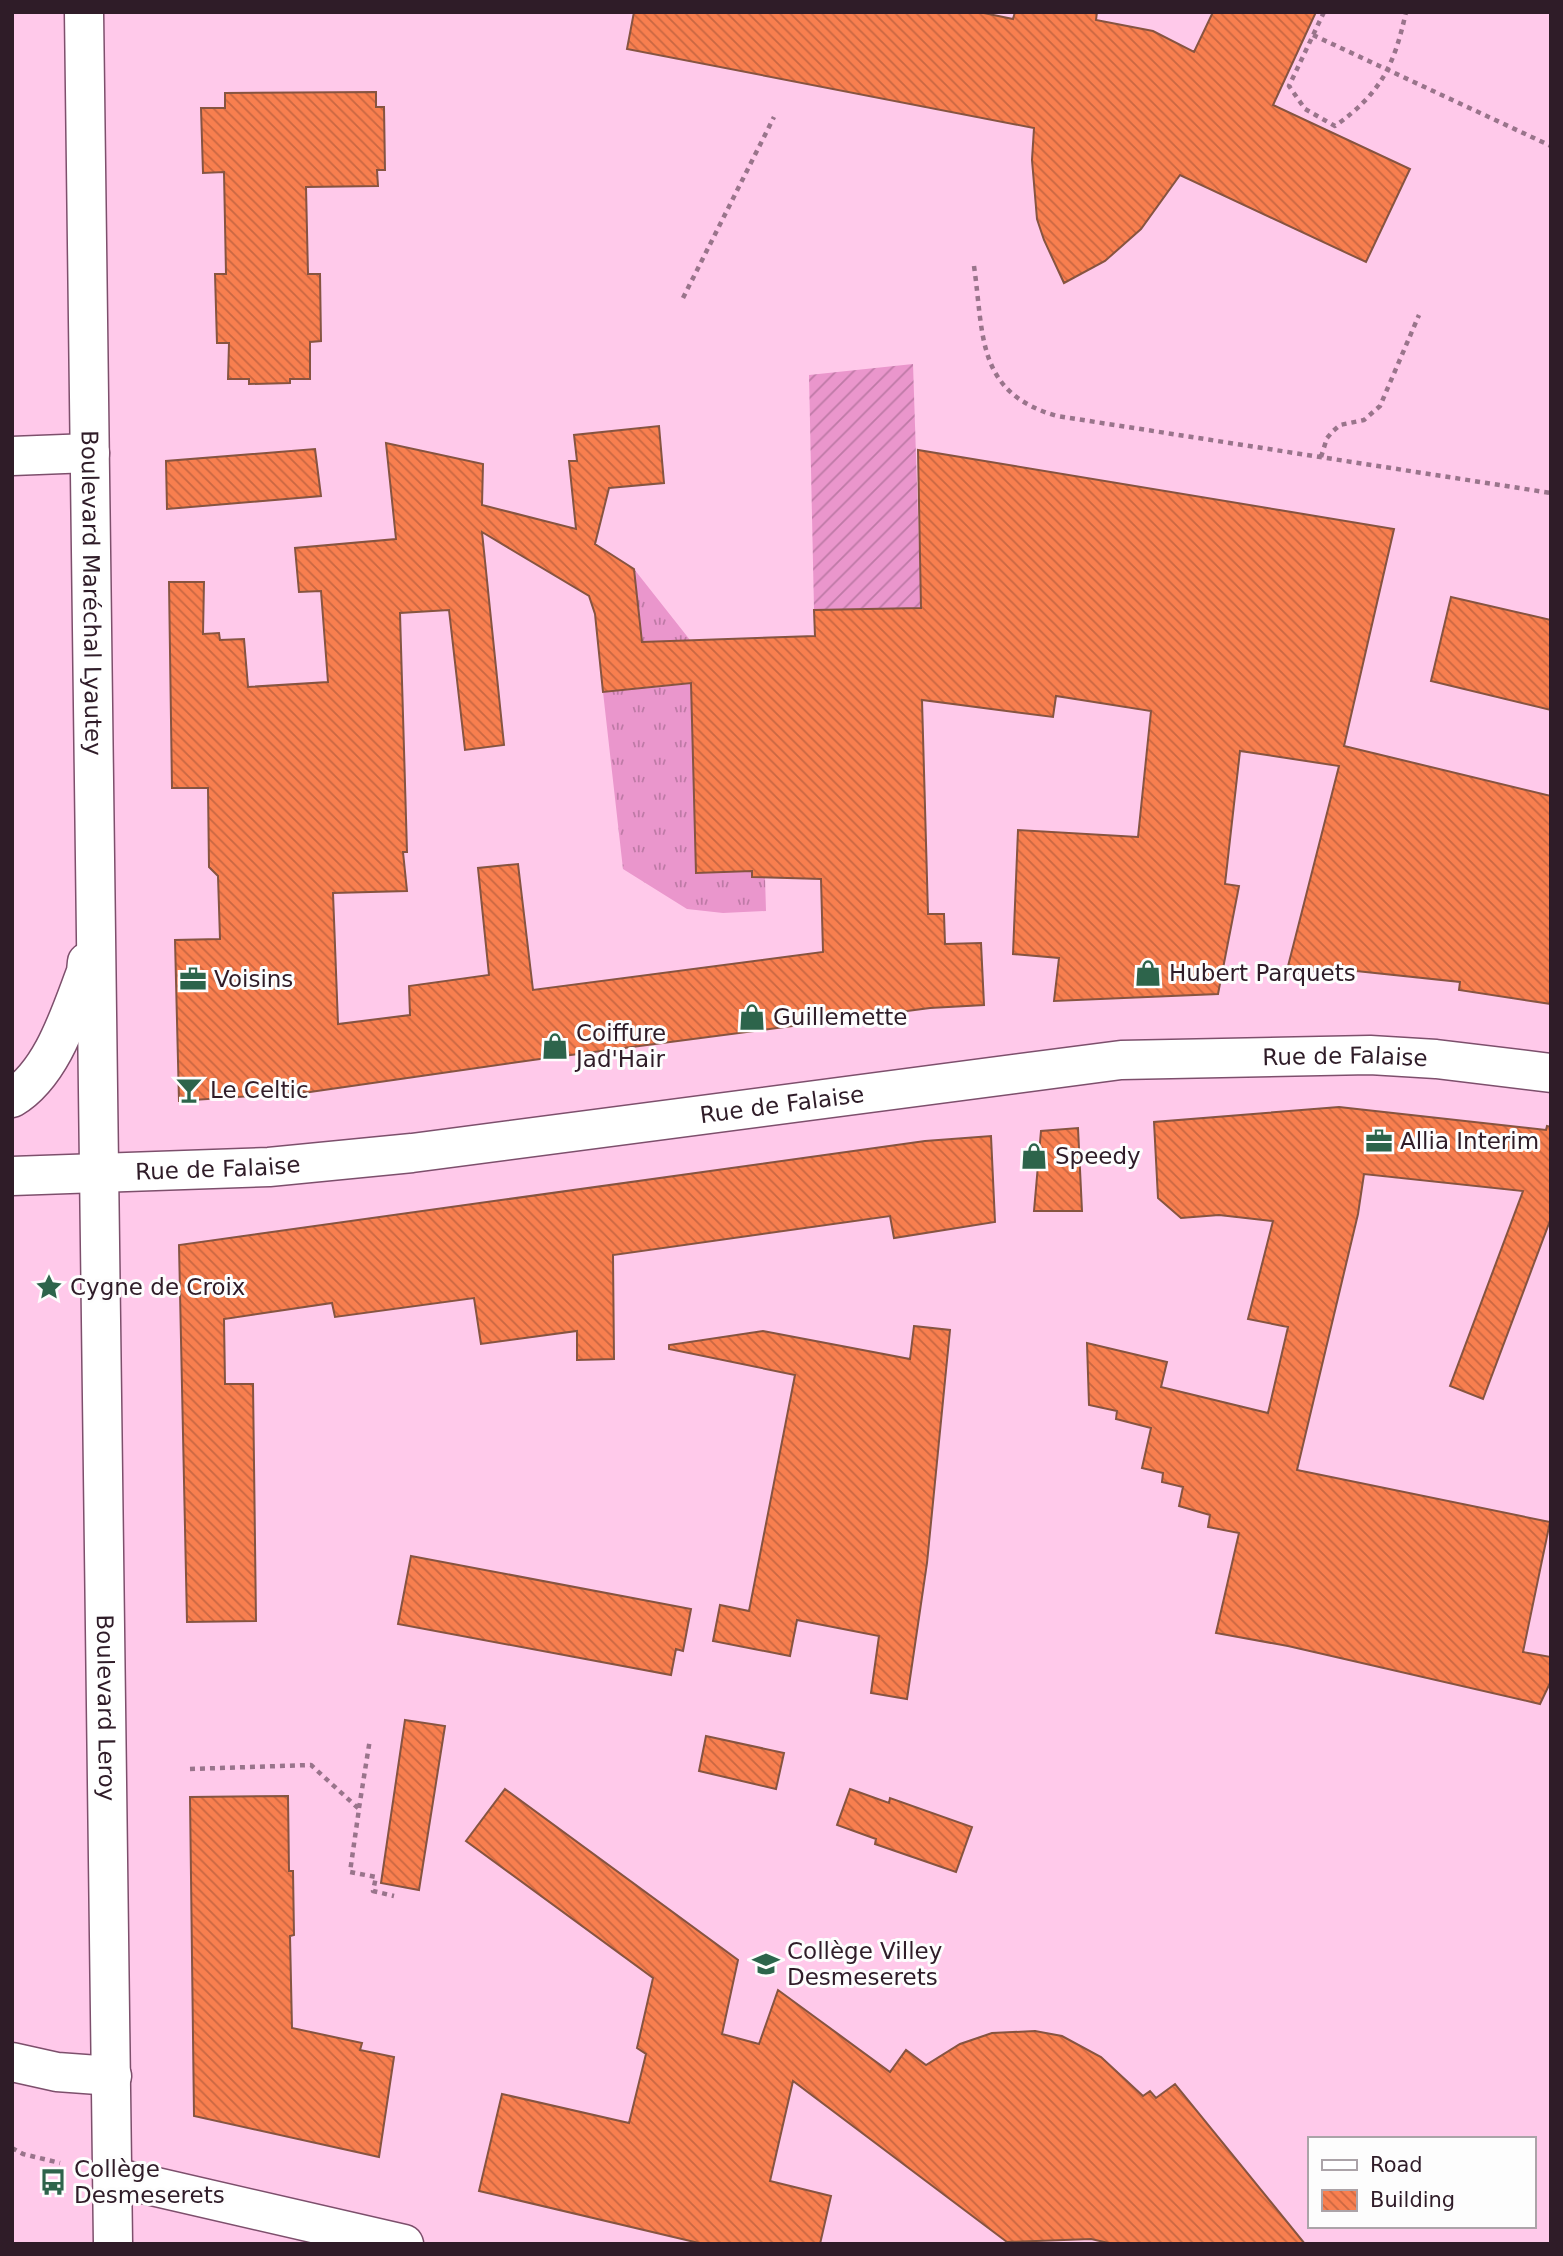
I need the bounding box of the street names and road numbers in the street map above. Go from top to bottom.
street label: Boulevard Maréchal Lyautey [76,430,107,756]
street label: Rue de Falaise [1262,1042,1428,1071]
street label: Rue de Falaise [698,1081,866,1128]
street label: Rue de Falaise [135,1151,302,1185]
street label: Boulevard Leroy [92,1614,120,1801]

